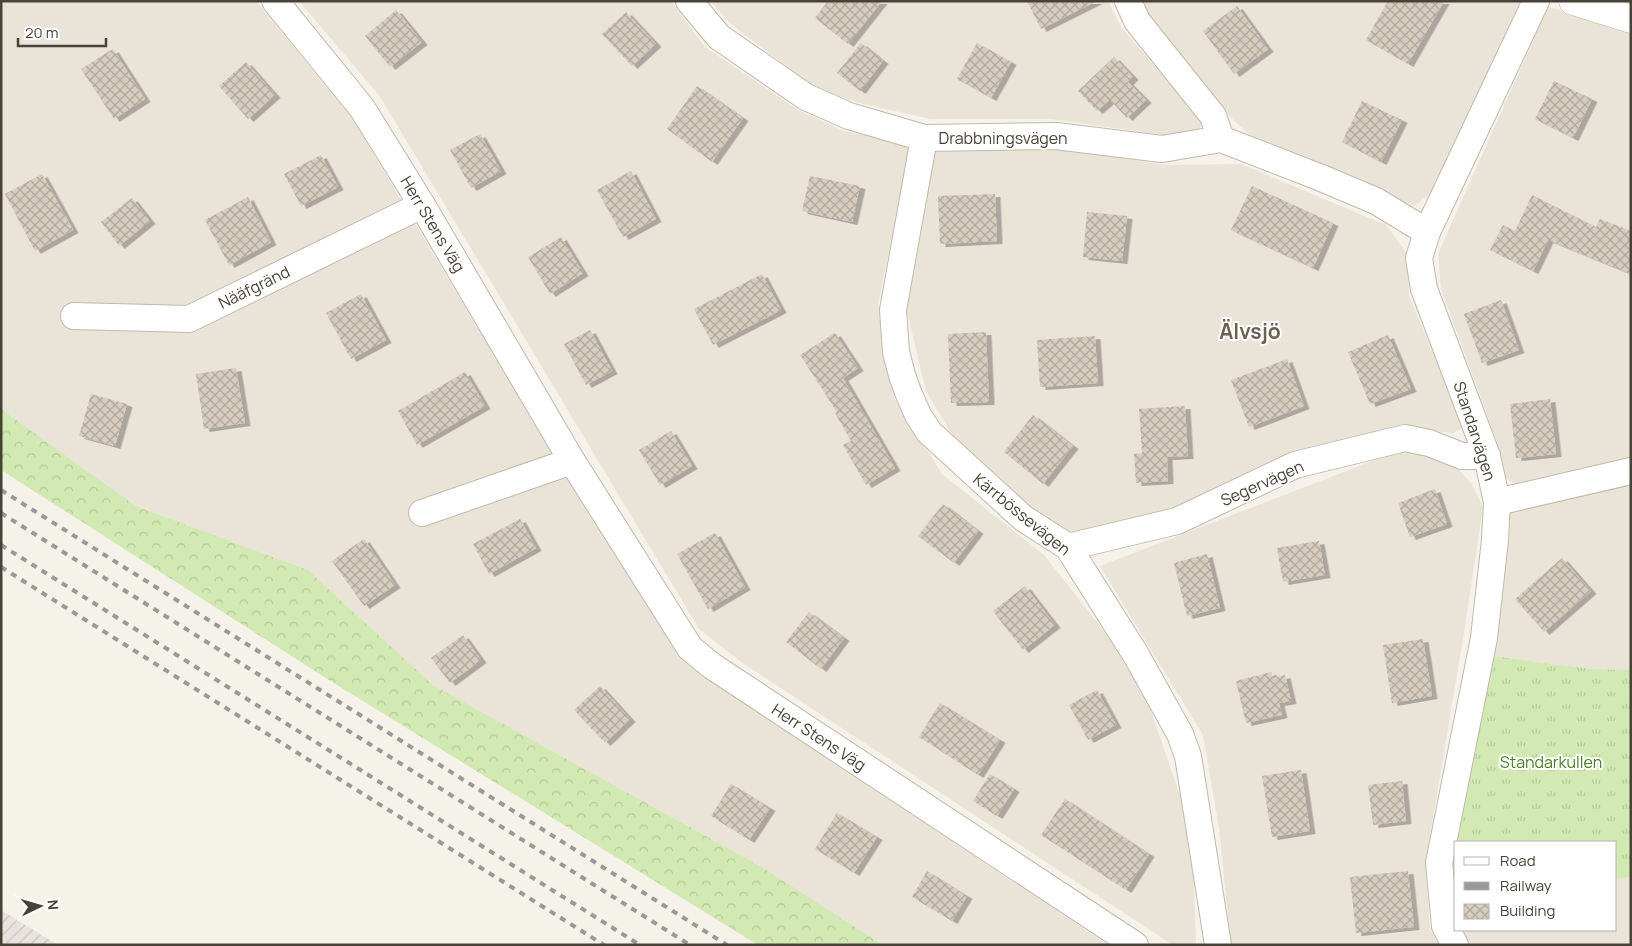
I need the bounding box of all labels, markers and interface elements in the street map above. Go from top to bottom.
scale bar [18,15,105,47]
text: 20 m [25,22,58,43]
street label: Drabbningsvägen [939,127,1067,149]
street label: Herr Stens Väg [396,172,470,276]
street label: Nääfgränd [215,260,293,314]
district label: Älvsjö [1219,317,1281,345]
street label: Standarvägen [1449,378,1501,484]
street label: Segervägen [1217,455,1307,511]
street label: Kärrbössevägen [969,468,1075,560]
street label: Herr Stens Väg [768,698,870,776]
park label: Standarkullen [1500,751,1602,773]
legend [1454,841,1617,931]
text: Road [1500,850,1536,871]
text: Railway [1500,875,1552,896]
north arrow [15,881,65,931]
text: N [44,899,63,911]
text: Building [1500,900,1555,921]

